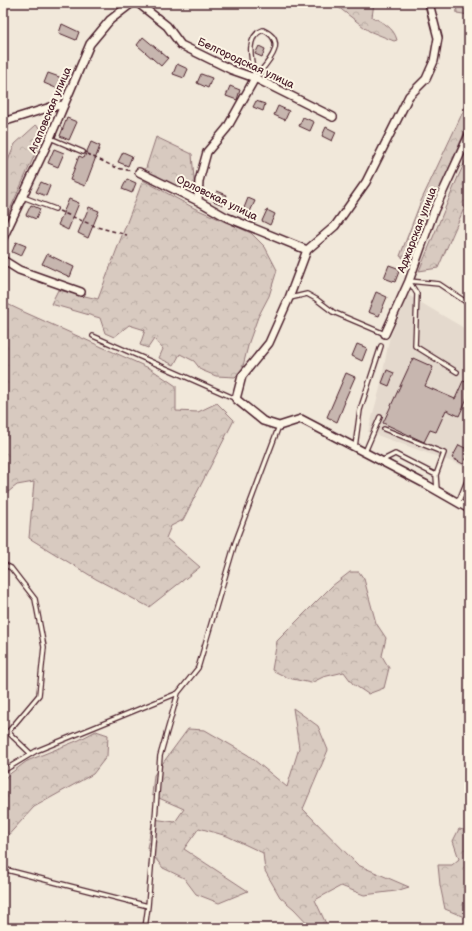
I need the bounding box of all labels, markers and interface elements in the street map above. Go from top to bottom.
street label: Белгородская улица [196,35,297,91]
street label: Агаповская улица [26,65,74,156]
street label: Орловская улица [174,173,260,224]
street label: Аджарская улица [394,185,439,276]

